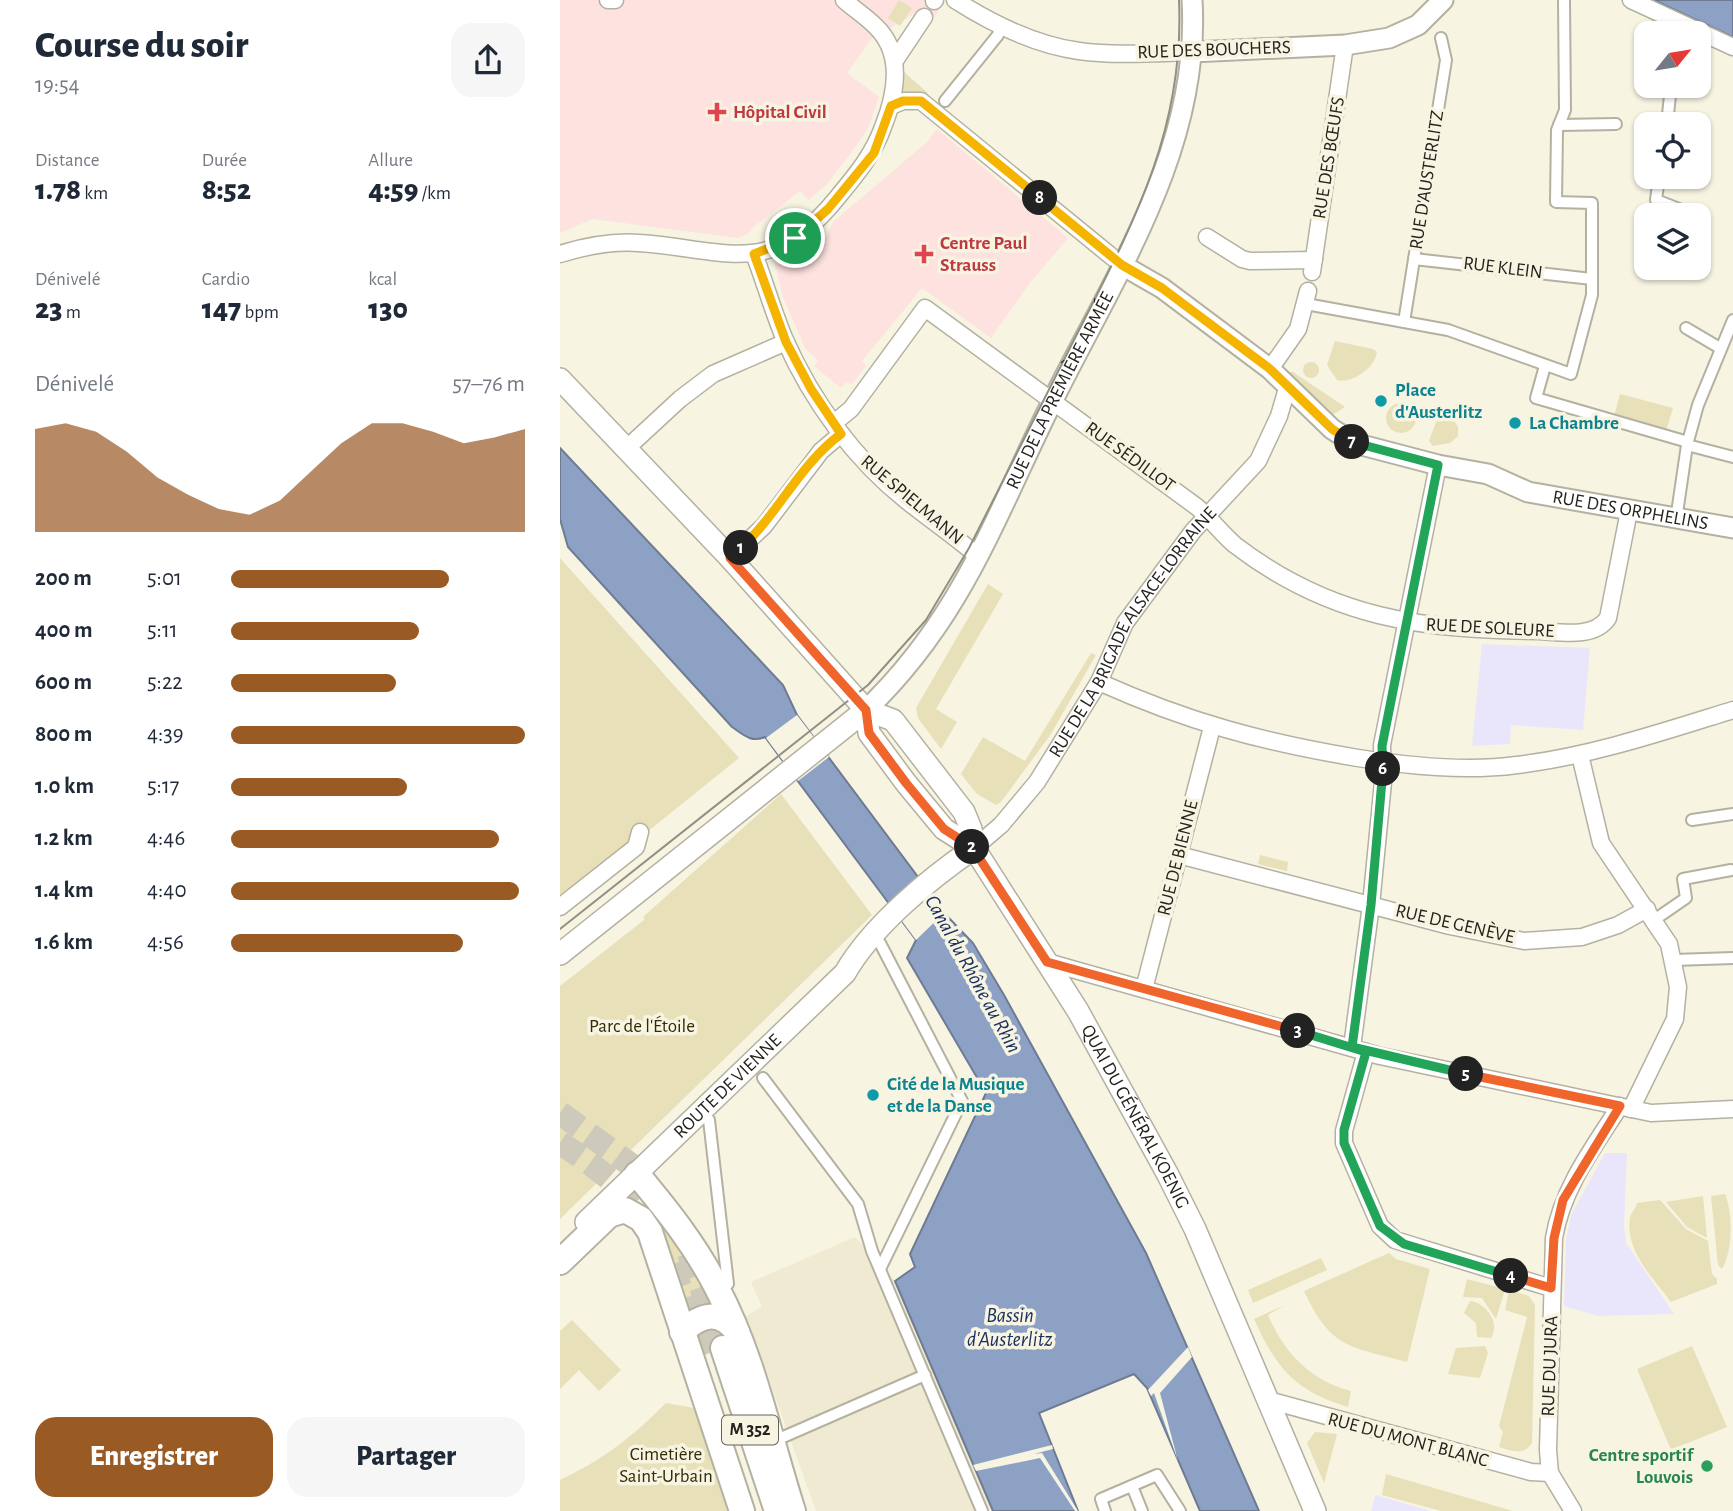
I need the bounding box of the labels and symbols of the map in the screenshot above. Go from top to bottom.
north arrow [1634,21,1712,98]
street label: RUE DES BOUCHERS [1137,38,1291,62]
street label: RUE DES BŒUFS [1310,96,1348,220]
marker: Hôpital Civil [707,102,727,122]
place label: Hôpital Civil [733,103,827,122]
street label: RUE D'AUSTERLITZ [1407,109,1447,251]
pin: 8 [1022,180,1058,216]
pin [765,208,825,268]
place label: Centre Paul Strauss [940,234,1028,275]
marker: Centre Paul Strauss [914,244,934,264]
street label: RUE KLEIN [1462,254,1544,282]
street label: RUE DE LA PREMIÈRE ARMÉE [1003,289,1117,492]
place label: Place d'Austerlitz [1395,381,1482,422]
marker: Place d'Austerlitz [1373,393,1389,409]
place label: La Chambre [1529,414,1619,433]
marker: La Chambre [1507,415,1523,431]
street label: RUE SÉDILLOT [1082,417,1179,496]
pin: 7 [1334,424,1370,460]
street label: RUE SPIELMANN [857,452,967,548]
street label: RUE DES ORPHELINS [1551,487,1710,533]
street label: RUE DE LA BRIGADE ALSACE-LORRAINE [1045,503,1220,760]
pin: 1 [724,530,758,566]
street label: RUE DE SOLEURE [1425,615,1555,641]
pin: 6 [1366,752,1400,786]
street label: RUE DE BIENNE [1154,798,1202,918]
pin: 2 [954,830,990,864]
water label: Canal du Rhône au Rhin [921,892,1025,1056]
street label: RUE DE GENÈVE [1394,899,1517,947]
pin: 3 [1280,1014,1316,1048]
park label: Parc de l'Étoile [589,1015,695,1036]
street label: QUAI DU GÉNÉRAL KOENIG [1078,1022,1193,1212]
street label: ROUTE DE VIENNE [670,1031,785,1142]
pin: 5 [1448,1056,1483,1092]
place label: Cité de la Musique et de la Danse [887,1075,1025,1116]
marker: Cité de la Musique et de la Danse [865,1087,881,1103]
pin: 4 [1494,1258,1528,1294]
water label: Bassin d'Austerlitz [967,1305,1053,1350]
street label: RUE DU JURA [1539,1315,1561,1417]
street label: RUE DU MONT BLANC [1326,1409,1490,1471]
road number: M 352 [722,1415,778,1444]
park label: Cimetière Saint-Urbain [619,1445,713,1486]
place label: Centre sportif Louvois [1589,1446,1695,1487]
marker: Centre sportif Louvois [1699,1458,1715,1474]

